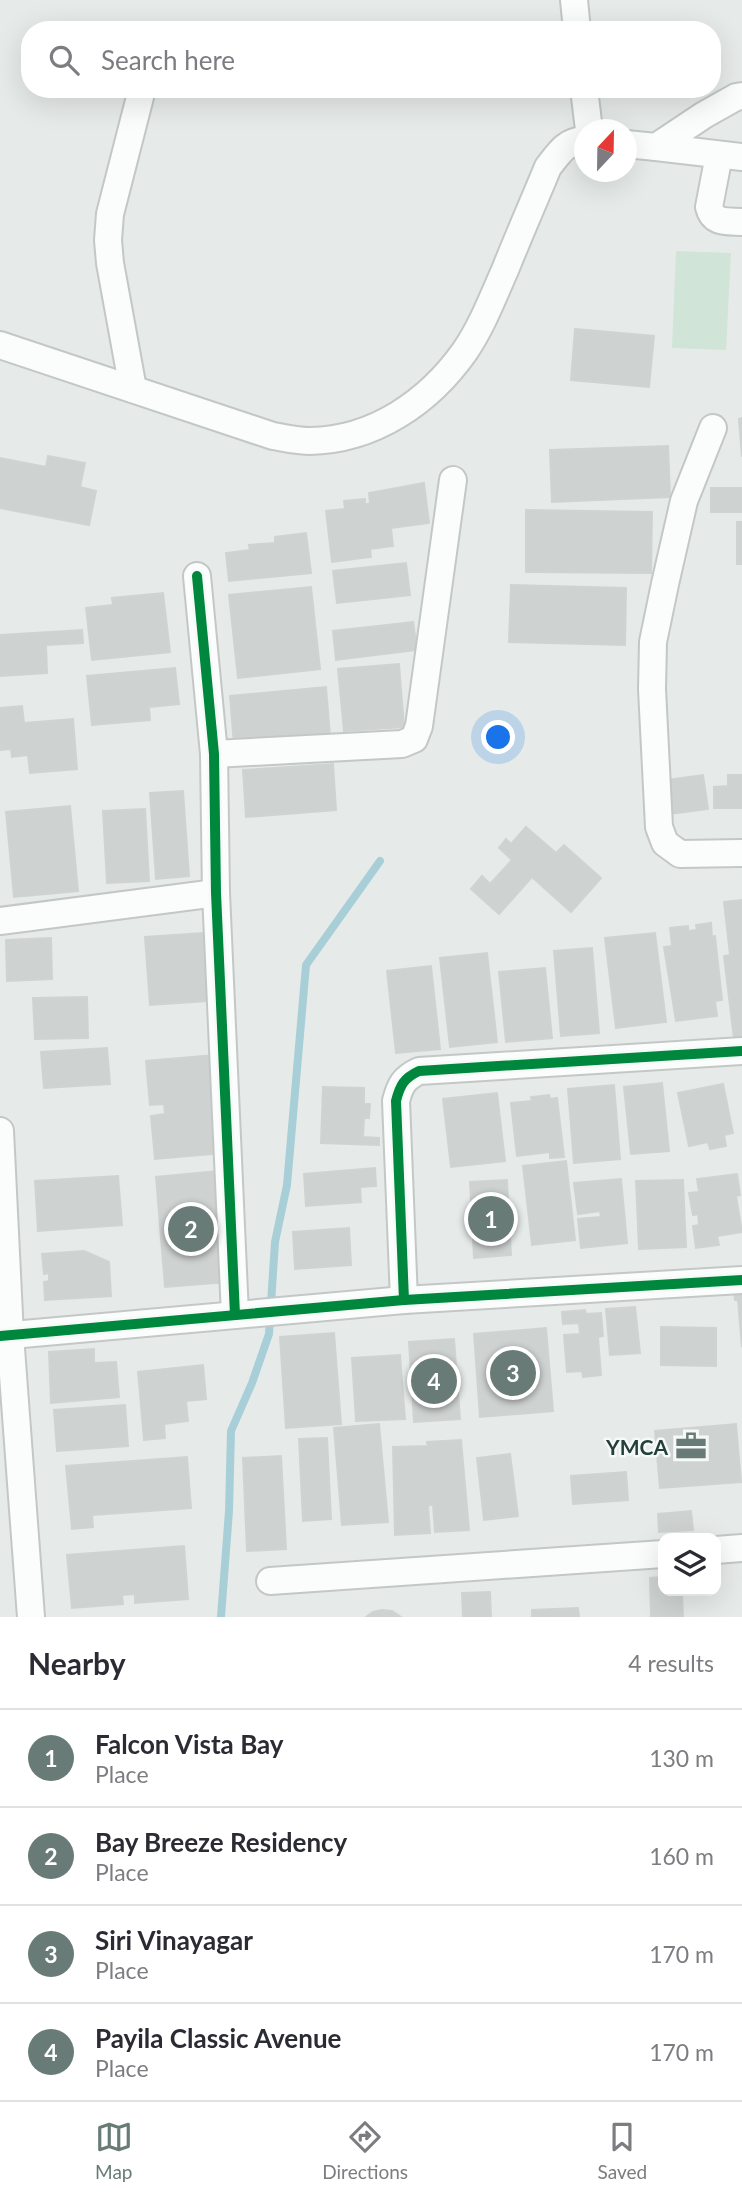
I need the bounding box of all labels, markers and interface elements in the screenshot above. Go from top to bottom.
search box [21,21,721,98]
icon: search [45,41,83,79]
text: Search here [101,44,235,76]
north arrow [574,119,637,182]
your location [481,720,515,754]
pin: 1 [468,1193,514,1245]
pin: 2 [168,1203,214,1255]
pin: 3 [490,1347,536,1399]
pin: 4 [411,1355,457,1407]
office icon: YMCA [674,1429,708,1463]
place label: YMCA [605,1434,668,1459]
map controls [658,1533,721,1596]
button: layers [658,1533,721,1596]
text: Nearby [28,1645,126,1681]
text: 4 results [628,1649,714,1677]
text: Falcon Vista Bay [95,1728,284,1760]
text: 1 [44,1744,58,1772]
text: 130 m [649,1744,714,1772]
text: Place [95,1760,149,1788]
text: Bay Breeze Residency [95,1826,347,1858]
text: 2 [44,1842,58,1870]
text: 160 m [649,1842,714,1870]
text: Place [95,1858,149,1886]
text: Siri Vinayagar [95,1924,253,1956]
text: 3 [44,1940,58,1968]
text: 170 m [649,1940,714,1968]
text: Place [95,1956,149,1984]
text: Payila Classic Avenue [95,2022,341,2054]
text: 4 [44,2038,58,2066]
text: 170 m [649,2038,714,2066]
text: Place [95,2054,149,2082]
tab: Map [95,2118,133,2183]
tab: Directions [322,2118,408,2183]
tab: Saved [598,2118,647,2183]

